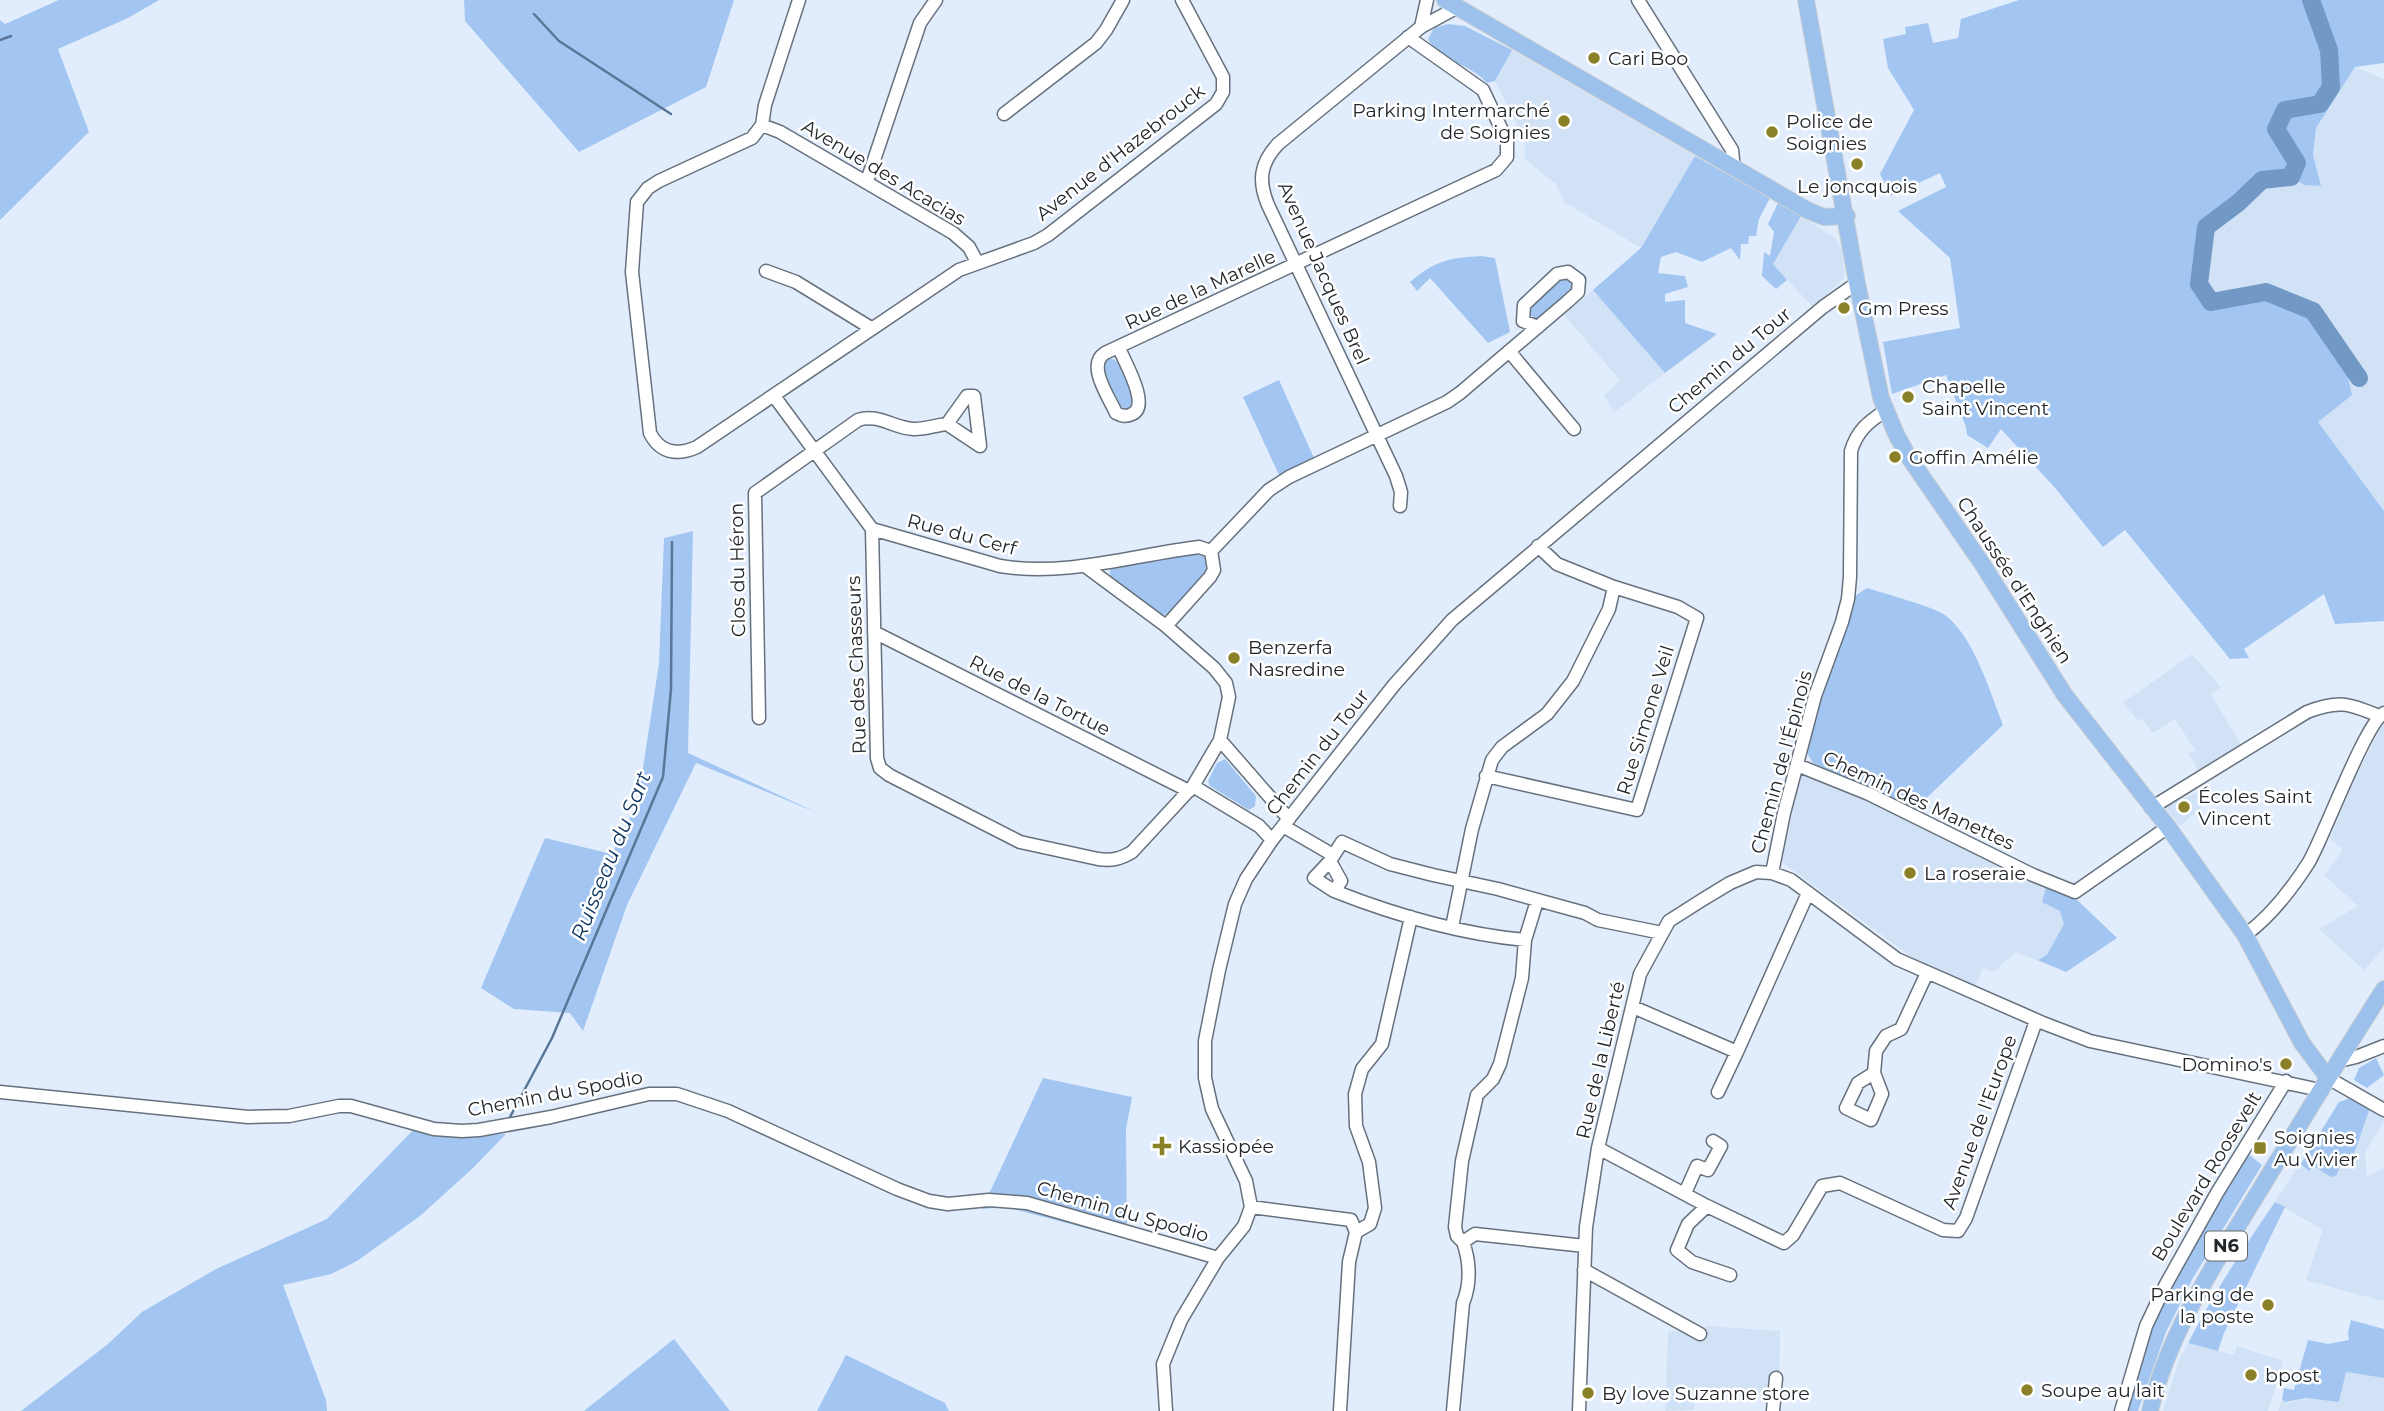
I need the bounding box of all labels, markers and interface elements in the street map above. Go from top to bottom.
place label: Cari Boo [1608,47,1688,70]
marker: Cari Boo [1586,50,1602,66]
street label: Avenue d'Hazebrouck [1031,79,1210,225]
place label: Parking Intermarché de Soignies [1352,99,1550,144]
place label: Police de Soignies [1786,110,1873,155]
marker: Parking Intermarché de Soignies [1556,113,1572,129]
street label: Avenue des Acacias [798,114,970,230]
marker: Police de Soignies [1764,124,1780,140]
marker: Le joncquois [1849,156,1865,172]
place label: Le joncquois [1797,175,1917,198]
street label: Avenue Jacques Brel [1273,178,1374,368]
street label: Rue de la Marelle [1121,244,1279,334]
place label: Gm Press [1858,297,1948,320]
marker: Gm Press [1836,300,1852,316]
street label: Chemin du Tour [1663,302,1796,419]
place label: Chapelle Saint Vincent [1922,375,2049,420]
marker: Chapelle Saint Vincent [1900,389,1916,405]
place label: Goffin Amélie [1909,446,2038,469]
marker: Goffin Amélie [1887,449,1903,465]
street label: Chaussée d'Enghien [1952,493,2077,668]
street label: Clos du Héron [725,503,750,637]
street label: Rue du Cerf [905,509,1021,561]
street label: Rue des Chasseurs [842,575,871,755]
place label: Benzerfa Nasredine [1248,636,1345,681]
street label: Rue Simone Veil [1612,643,1679,798]
street label: Rue de la Tortue [965,650,1114,741]
marker: Benzerfa Nasredine [1226,650,1242,666]
street label: Chemin de l'Épinois [1746,668,1817,856]
street label: Chemin du Tour [1261,685,1374,820]
street label: Chemin des Manettes [1819,746,2018,855]
water label: Ruisseau du Sart [565,767,656,944]
place label: Écoles Saint Vincent [2198,785,2313,830]
marker: Écoles Saint Vincent [2176,799,2192,815]
place label: La roseraie [1924,862,2026,885]
marker: La roseraie [1902,865,1918,881]
street label: Rue de la Liberté [1571,979,1630,1141]
street label: Avenue de l'Europe [1937,1032,2022,1213]
place label: Domino's [2182,1053,2272,1076]
marker: Domino's [2278,1056,2294,1072]
street label: Chemin du Spodio [466,1065,645,1122]
street label: Boulevard Roosevelt [2147,1087,2266,1265]
place label: Soignies Au Vivier [2274,1126,2358,1171]
place label: Kassiopée [1178,1135,1274,1158]
marker: Kassiopée [1152,1136,1172,1156]
marker: Soignies Au Vivier [2252,1140,2268,1156]
street label: Chemin du Spodio [1034,1176,1212,1247]
road number: N6 [2205,1232,2247,1260]
place label: Parking de la poste [2150,1283,2254,1328]
marker: Parking de la poste [2260,1297,2276,1313]
place label: bpost [2265,1364,2320,1387]
marker: bpost [2243,1367,2259,1383]
place label: Soupe au lait [2041,1379,2165,1402]
place label: By love Suzanne store [1602,1382,1810,1405]
marker: Soupe au lait [2019,1382,2035,1398]
marker: By love Suzanne store [1580,1385,1596,1401]

